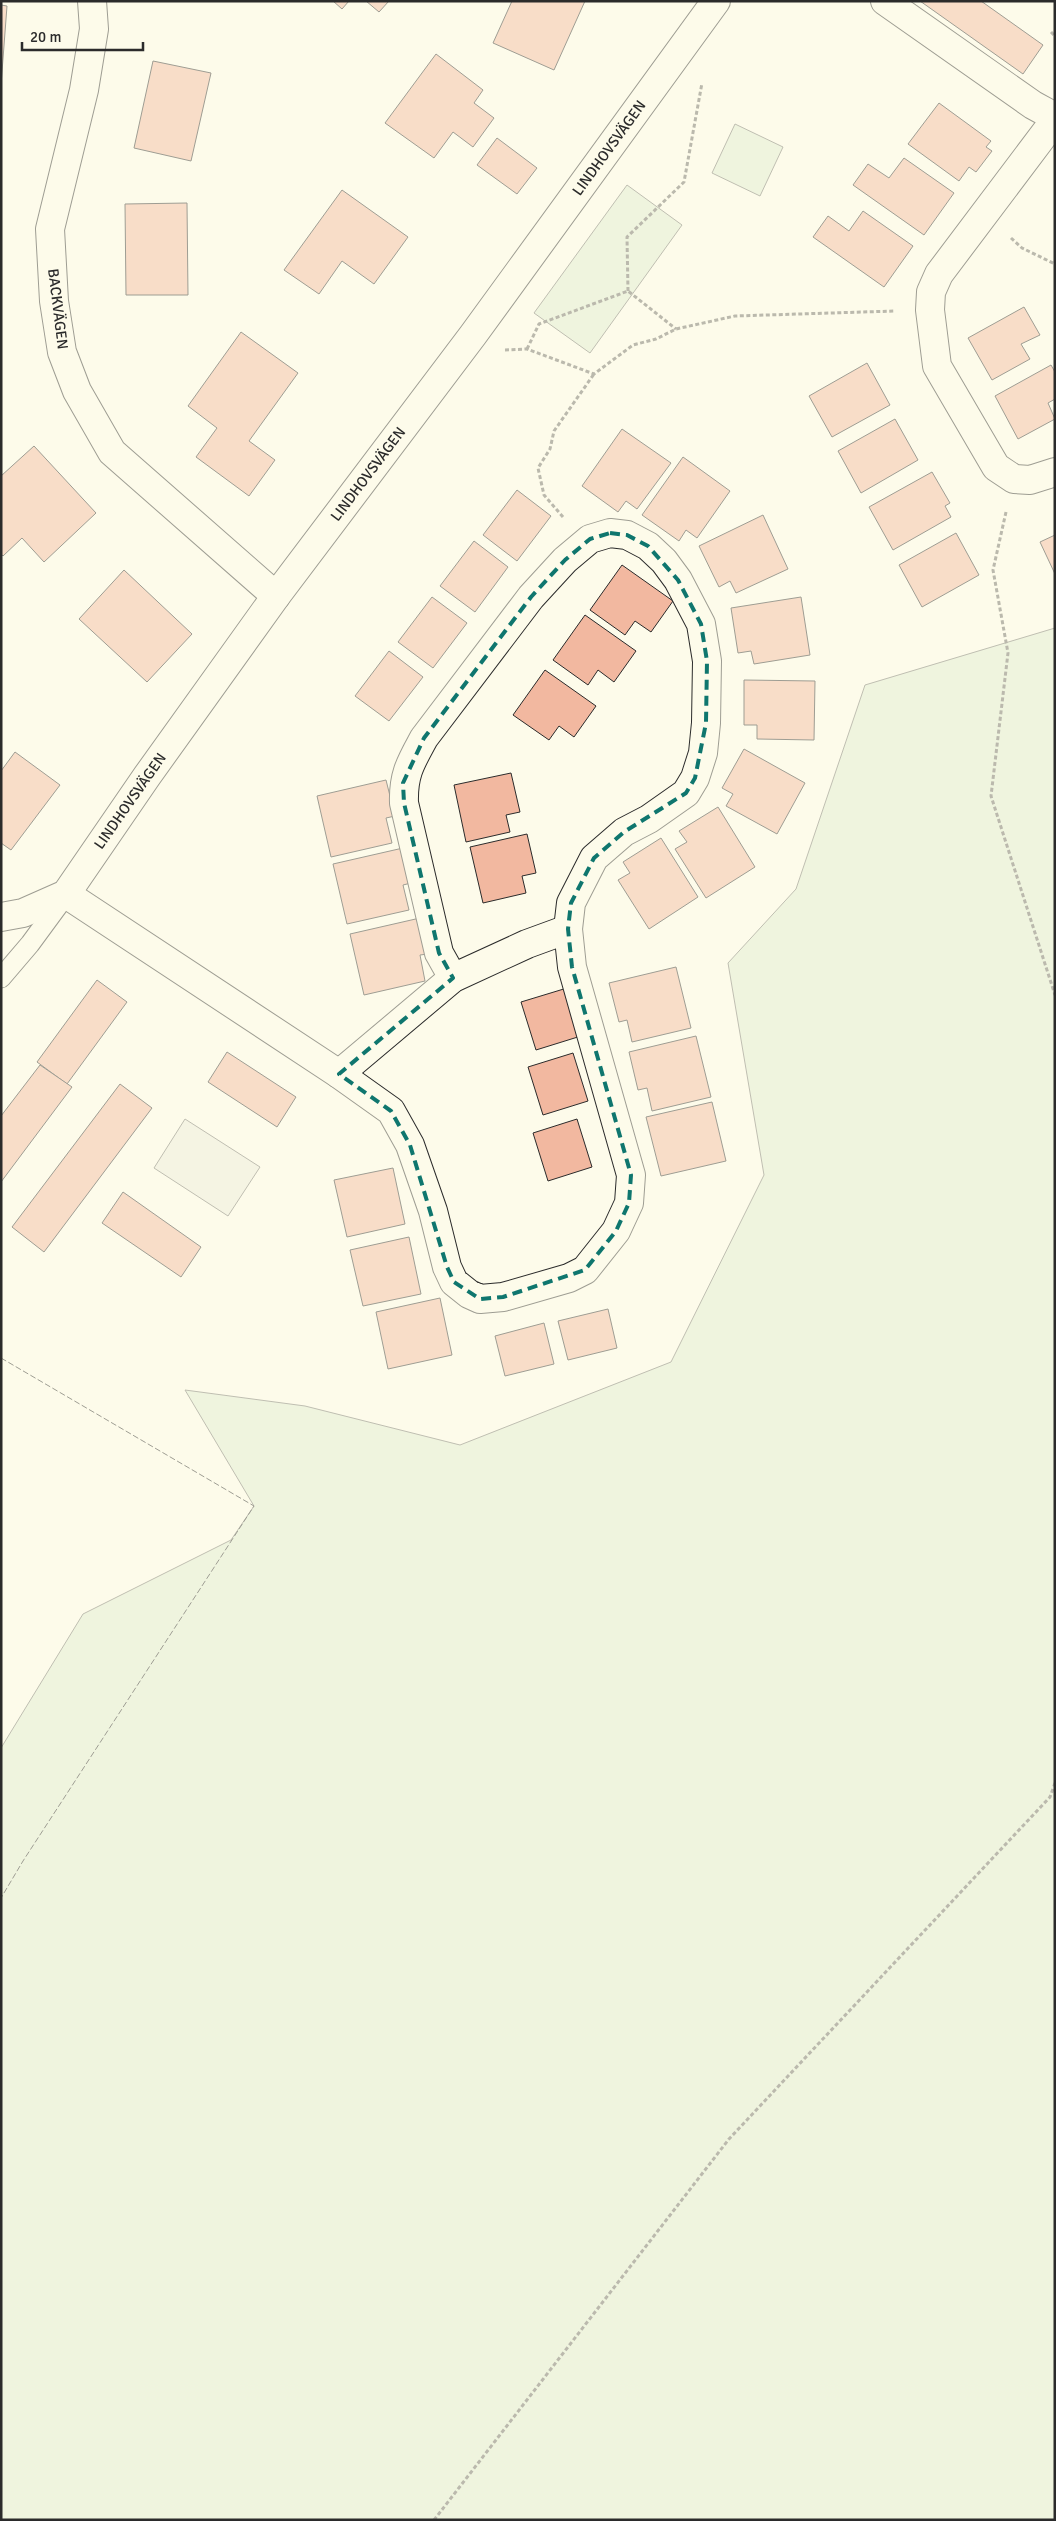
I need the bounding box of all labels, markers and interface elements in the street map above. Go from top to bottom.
scale bar [22,20,144,52]
text: 20 m [30,28,61,46]
street label: LINDHOVSVÄGEN [568,97,650,199]
street label: BACKVÄGEN [44,268,72,350]
street label: LINDHOVSVÄGEN [327,423,409,525]
street label: LINDHOVSVÄGEN [90,749,170,853]

